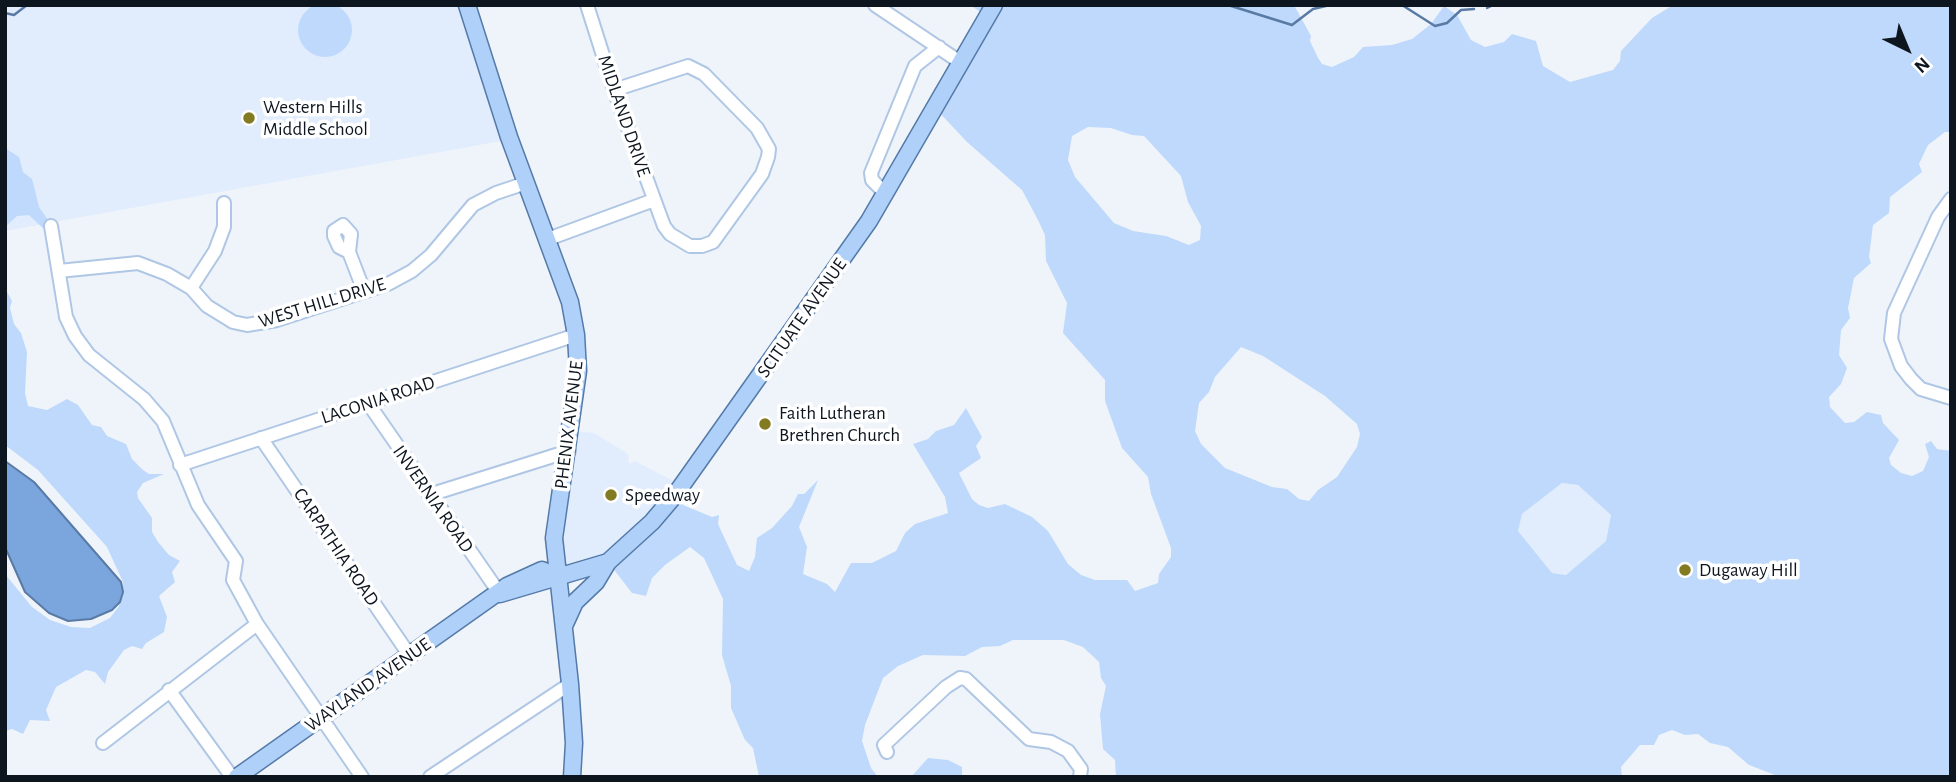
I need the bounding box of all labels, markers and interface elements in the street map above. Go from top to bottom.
north arrow [1872,14,1942,84]
street label: MIDLAND DRIVE [593,52,655,180]
text: N [1910,53,1933,76]
place label: Western Hills Middle School [263,96,368,140]
marker: Western Hills Middle School [241,110,257,126]
street label: SCITUATE AVENUE [752,254,852,382]
street label: WEST HILL DRIVE [256,273,388,333]
street label: PHENIX AVENUE [550,360,588,490]
street label: LACONIA ROAD [318,371,438,429]
place label: Faith Lutheran Brethren Church [779,402,900,446]
marker: Faith Lutheran Brethren Church [757,416,773,432]
street label: INVERNIA ROAD [388,441,478,557]
street label: CARPATHIA ROAD [288,484,384,610]
place label: Speedway [625,484,700,506]
marker: Speedway [603,487,619,503]
place label: Dugaway Hill [1699,559,1798,581]
marker: Dugaway Hill [1677,562,1693,578]
street label: WAYLAND AVENUE [301,633,435,737]

